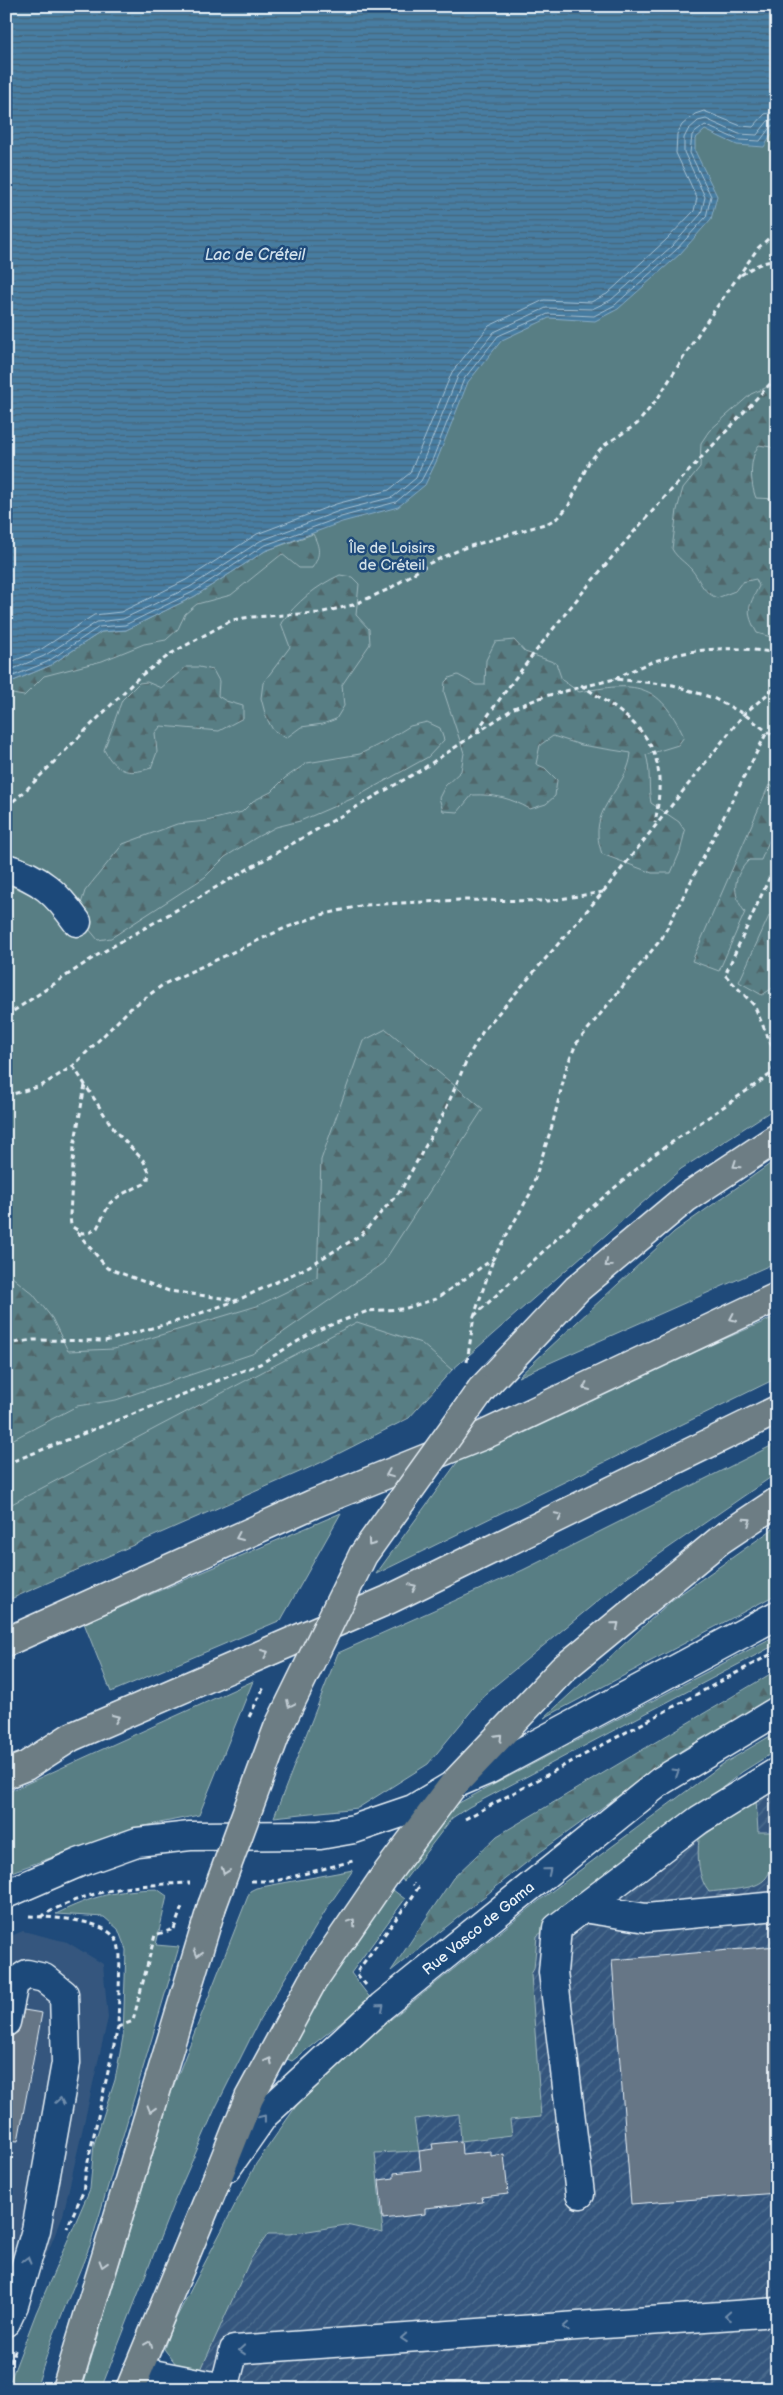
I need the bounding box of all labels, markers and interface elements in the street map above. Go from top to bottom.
water label: Lac de Créteil [205,246,307,265]
park label: Île de Loisirs de Créteil [348,539,436,575]
one-way arrow [732,1158,741,1168]
one-way arrow [604,1258,613,1267]
one-way arrow [729,1312,738,1322]
one-way arrow [582,1381,591,1391]
one-way arrow [385,1467,394,1478]
one-way arrow [554,1512,563,1522]
one-way arrow [743,1518,752,1527]
one-way arrow [235,1531,244,1542]
one-way arrow [368,1537,377,1547]
one-way arrow [408,1583,417,1593]
one-way arrow [610,1623,619,1631]
one-way arrow [260,1649,269,1659]
one-way arrow [286,1698,296,1707]
one-way arrow [111,1713,120,1724]
one-way arrow [493,1733,502,1742]
one-way arrow [671,1768,680,1778]
one-way arrow [221,1866,231,1875]
one-way arrow [542,1869,551,1877]
street label: Rue Vasco de Gama [419,1878,538,1980]
one-way arrow [346,1919,355,1928]
one-way arrow [193,1948,203,1957]
one-way arrow [376,2004,385,2013]
one-way arrow [263,2058,273,2067]
one-way arrow [54,2096,64,2105]
one-way arrow [146,2104,156,2112]
one-way arrow [257,2115,265,2124]
one-way arrow [22,2256,32,2264]
one-way arrow [99,2260,109,2268]
one-way arrow [724,2310,732,2321]
one-way arrow [562,2322,570,2333]
one-way arrow [400,2333,408,2344]
one-way arrow [142,2340,153,2349]
one-way arrow [237,2344,245,2355]

